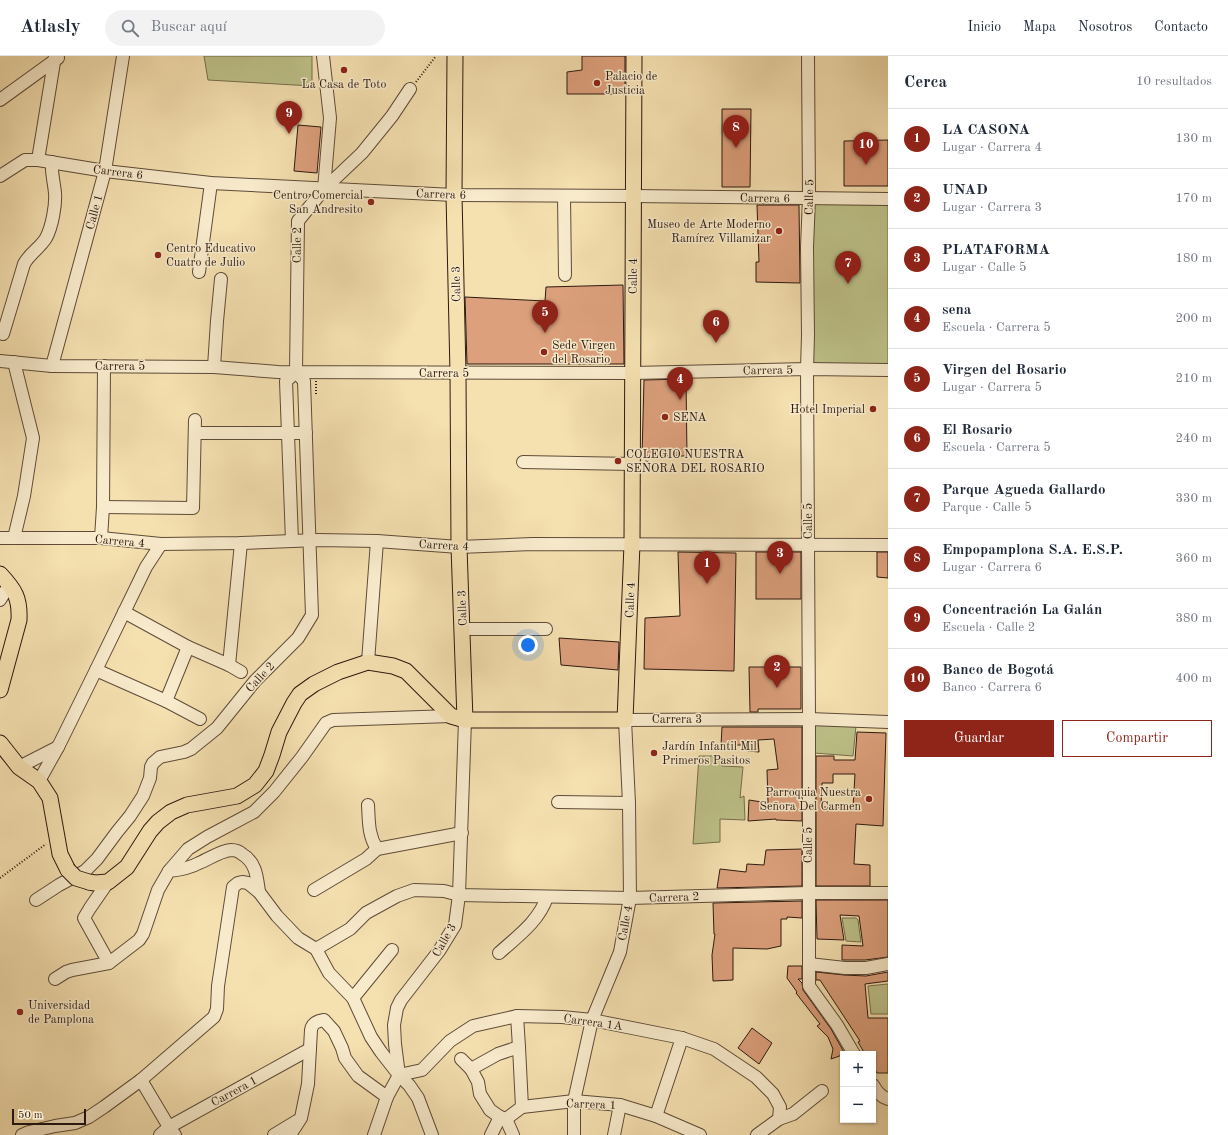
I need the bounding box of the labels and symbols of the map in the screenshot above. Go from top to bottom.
marker: La Casa de Toto [339,65,349,75]
place label: Palacio de Justicia [605,71,658,97]
marker: Palacio de Justicia [592,78,602,88]
place label: La Casa de Toto [302,79,386,91]
pin: 9 [276,101,302,134]
pin: 8 [723,115,749,148]
pin: 10 [853,132,879,165]
street label: Carrera 6 [92,164,144,182]
street label: Calle 5 [803,179,816,215]
street label: Carrera 6 [416,188,466,202]
place label: Centro Comercial San Andresito [273,190,363,216]
street label: Calle 1 [84,193,105,231]
street label: Carrera 6 [740,193,790,205]
marker: Centro Comercial San Andresito [366,197,376,207]
place label: Museo de Arte Moderno Ramírez Villamizar [647,219,771,245]
marker: Museo de Arte Moderno Ramírez Villamizar [774,226,784,236]
street label: Calle 2 [292,227,304,263]
place label: Centro Educativo Cuatro de Julio [166,243,256,269]
marker: Centro Educativo Cuatro de Julio [153,250,163,260]
pin: 7 [835,251,861,284]
street label: Calle 4 [628,258,640,294]
street label: Calle 3 [451,266,463,302]
pin: 5 [532,300,558,333]
pin: 6 [703,310,729,343]
place label: Sede Virgen del Rosario [552,340,616,366]
marker: Sede Virgen del Rosario [539,347,549,357]
street label: Carrera 5 [95,360,145,373]
street label: Carrera 5 [743,364,793,377]
street label: Carrera 5 [419,367,469,380]
pin: 4 [667,367,693,400]
place label: Hotel Imperial [790,404,865,416]
marker: Hotel Imperial [868,404,878,414]
marker: SENA [660,412,670,422]
place label: SENA [673,412,707,424]
place label: COLEGIO NUESTRA SEÑORA DEL ROSARIO [626,449,765,475]
marker: COLEGIO NUESTRA SEÑORA DEL ROSARIO [613,456,623,466]
street label: Calle 5 [802,503,815,539]
street label: Carrera 4 [94,534,146,550]
street label: Carrera 4 [418,539,470,553]
pin: 3 [767,541,793,574]
pin: 1 [694,551,720,584]
street label: Calle 4 [624,582,638,618]
street label: Calle 3 [456,590,470,626]
your location [518,635,538,655]
pin: 2 [764,655,790,688]
street label: Calle 2 [244,660,277,695]
street label: Carrera 3 [652,714,702,726]
place label: Jardín Infantil Mil Primeros Pasitos [662,741,757,767]
marker: Jardín Infantil Mil Primeros Pasitos [649,748,659,758]
place label: Parroquia Nuestra Señora Del Carmen [760,787,862,813]
marker: Parroquia Nuestra Señora Del Carmen [864,794,874,804]
street label: Calle 5 [802,827,815,863]
street label: Carrera 2 [649,891,699,905]
street label: Calle 4 [617,904,635,942]
street label: Calle 3 [431,922,459,959]
place label: Universidad de Pamplona [28,1000,94,1026]
marker: Universidad de Pamplona [15,1007,25,1017]
street label: Carrera 1A [562,1013,623,1033]
street label: Carrera 1 [209,1074,259,1109]
street label: Carrera 1 [566,1098,616,1112]
scale bar [12,1107,86,1126]

